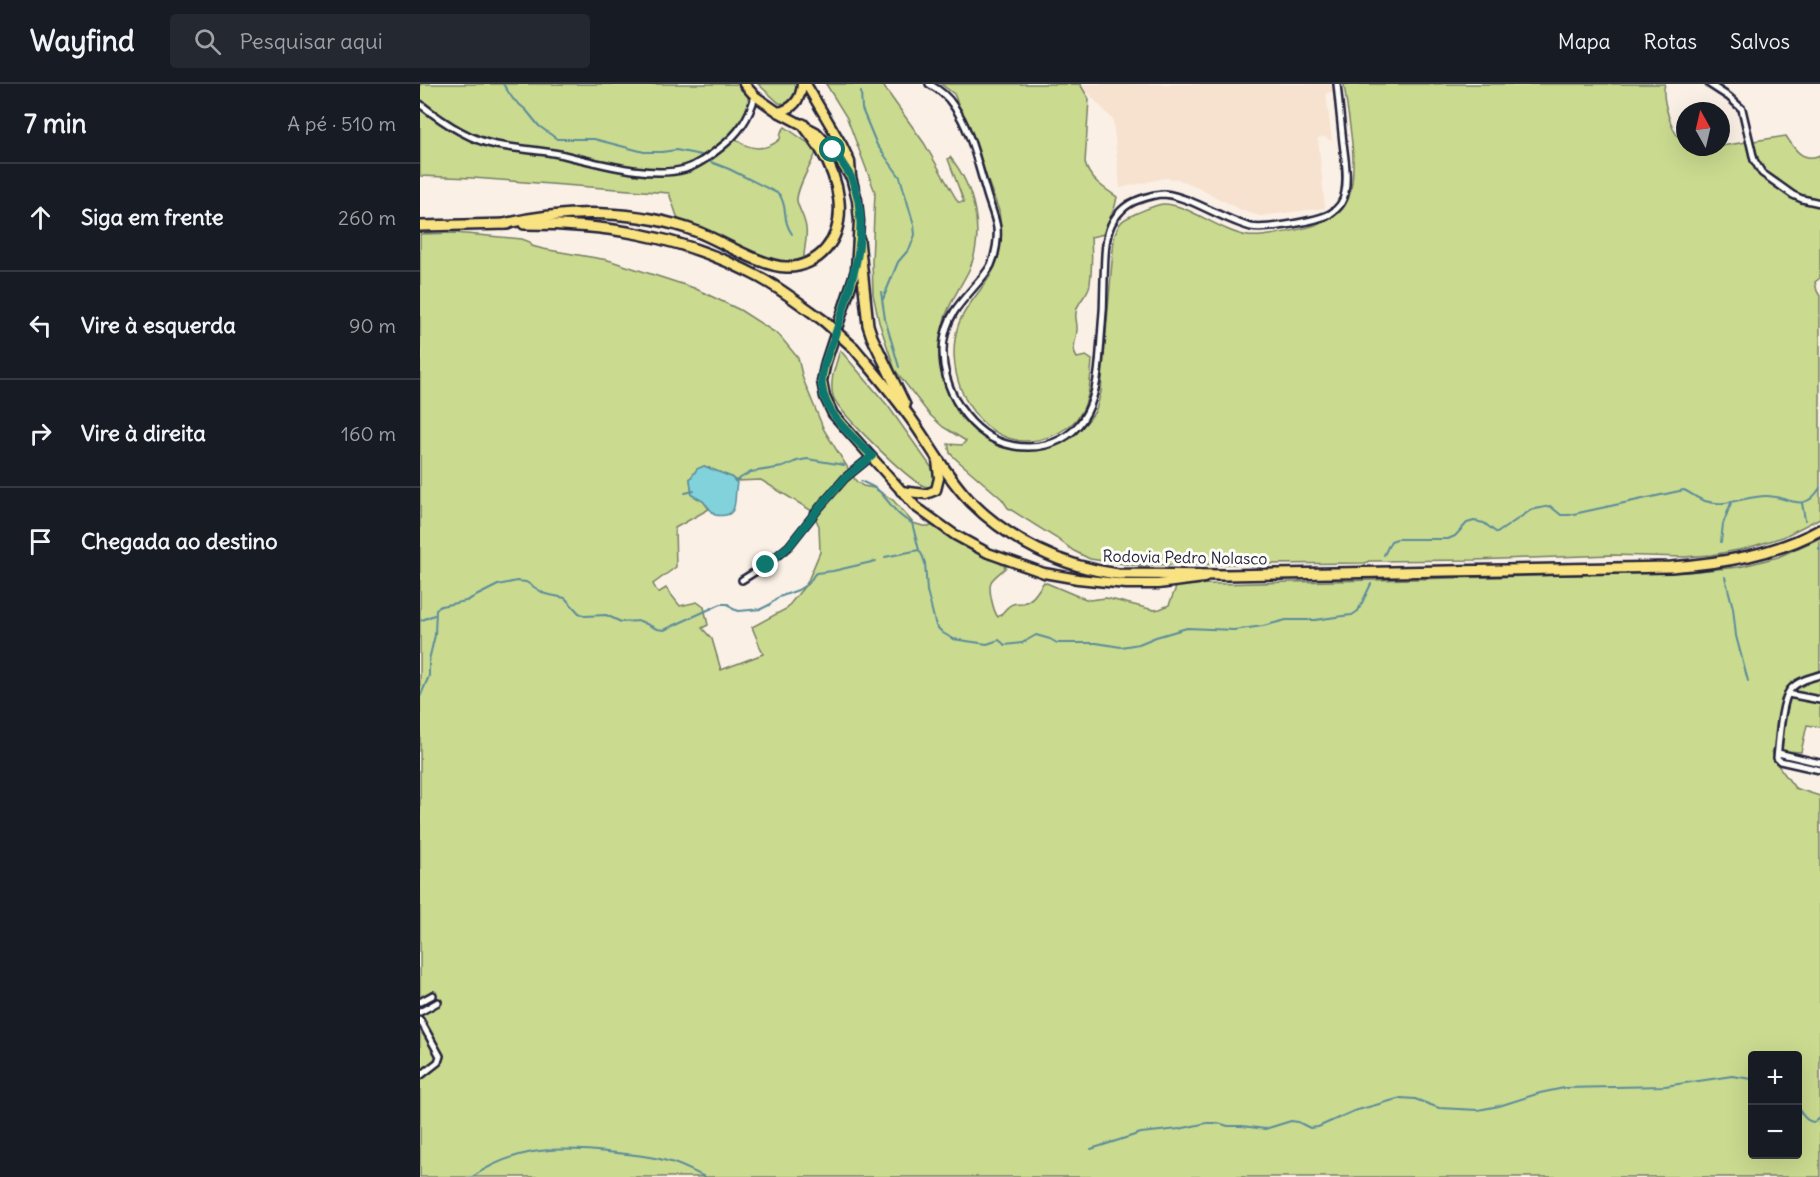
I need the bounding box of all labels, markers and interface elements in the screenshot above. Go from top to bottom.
search box [170,14,590,68]
text: Wayfind [30,23,134,59]
icon: search [191,25,224,58]
text: Pesquisar aqui [239,27,383,55]
text: Mapa [1558,28,1611,55]
text: Rotas [1644,28,1697,55]
text: Salvos [1730,28,1790,55]
north arrow [1676,102,1730,156]
text: 7 min [24,107,87,140]
text: A pé · 510 m [287,111,396,136]
route start [819,136,845,162]
icon: ahead [24,201,57,234]
text: Siga em frente [81,203,224,231]
text: 260 m [338,205,396,230]
icon: left [24,309,57,342]
text: Vire à esquerda [81,311,236,339]
text: 90 m [349,313,396,338]
icon: right [24,417,57,450]
text: Vire à direita [81,419,206,447]
text: 160 m [341,421,396,446]
icon: arrive [24,525,57,558]
text: Chegada ao destino [81,527,278,555]
street label: Rodovia Pedro Nolasco [1102,546,1268,568]
route end [752,551,778,577]
map controls [1748,1051,1802,1159]
button: + [1748,1051,1802,1105]
button: − [1748,1105,1802,1159]

